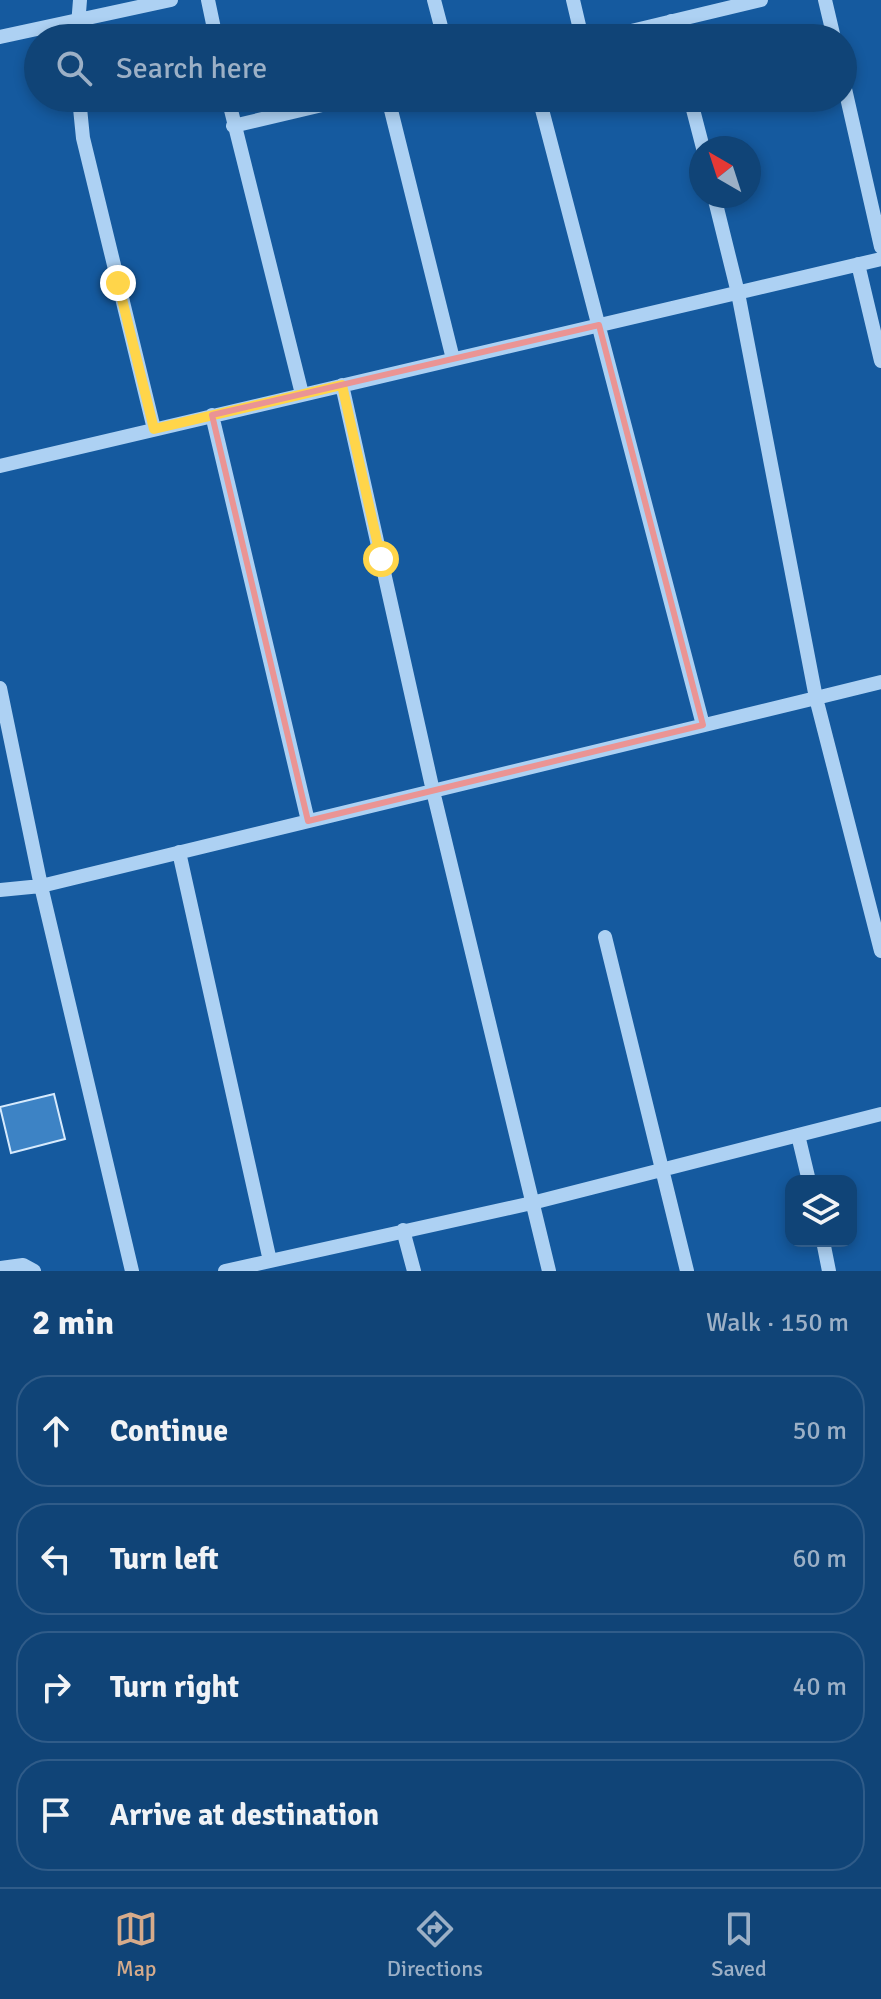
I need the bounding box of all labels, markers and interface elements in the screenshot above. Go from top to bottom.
search box [24,24,857,112]
icon: search [52,46,96,90]
text: Search here [116,50,267,87]
north arrow [689,136,761,208]
route end [100,265,136,301]
route start [363,541,399,577]
map controls [785,1175,857,1247]
button: layers [785,1175,857,1247]
text: 2 min [32,1302,114,1344]
text: Walk · 150 m [706,1307,849,1339]
icon: ahead [34,1409,78,1453]
text: Continue [110,1413,228,1450]
text: 50 m [792,1415,847,1447]
icon: left [34,1537,78,1581]
text: Turn left [110,1541,219,1578]
text: 60 m [792,1543,847,1575]
icon: right [34,1665,78,1709]
text: Turn right [110,1669,239,1706]
text: 40 m [792,1671,847,1703]
icon: arrive [34,1793,78,1837]
text: Arrive at destination [110,1797,379,1834]
tab: Map [114,1907,158,1982]
tab: Directions [387,1907,483,1982]
tab: Saved [711,1907,767,1982]

